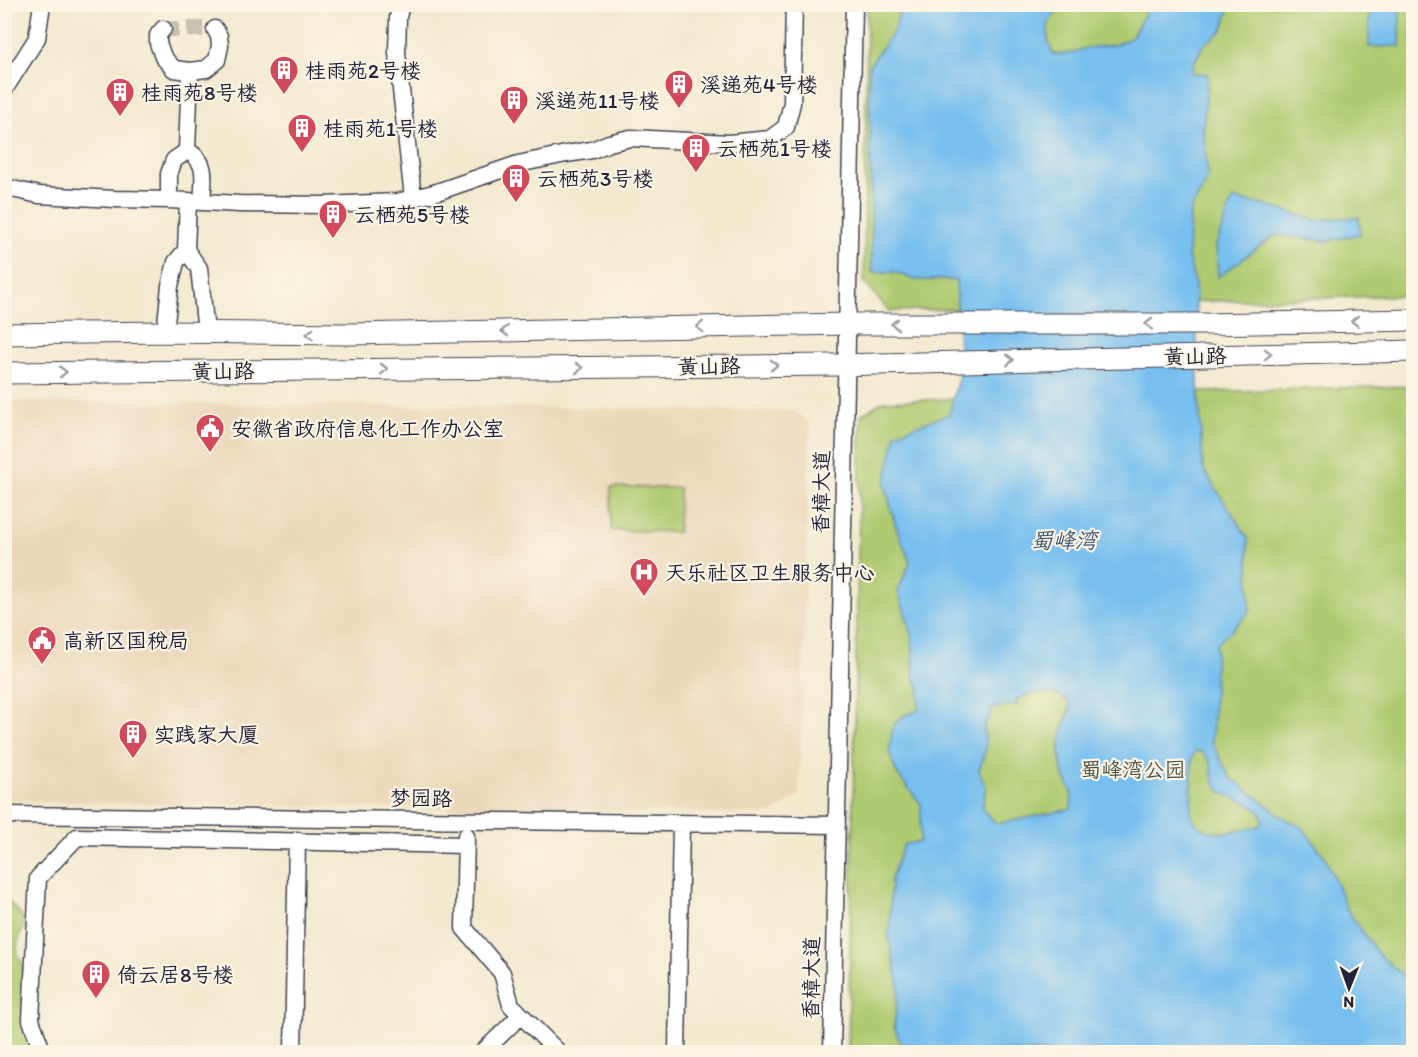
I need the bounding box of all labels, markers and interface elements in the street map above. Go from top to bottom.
building icon: 桂雨苑2号楼 [268,54,300,96]
place label: 桂雨苑2号楼 [305,58,421,83]
building icon: 溪递苑4号楼 [663,68,695,110]
place label: 溪递苑4号楼 [700,72,818,97]
building icon: 桂雨苑8号楼 [104,76,136,118]
place label: 桂雨苑8号楼 [141,80,258,105]
building icon: 溪递苑11号楼 [498,84,530,126]
place label: 溪递苑11号楼 [535,88,660,113]
building icon: 桂雨苑1号楼 [286,112,318,154]
place label: 桂雨苑1号楼 [323,116,438,141]
building icon: 云栖苑1号楼 [680,132,712,174]
place label: 云栖苑1号楼 [717,136,832,161]
building icon: 云栖苑3号楼 [500,162,532,204]
place label: 云栖苑3号楼 [537,166,653,191]
building icon: 云栖苑5号楼 [317,198,349,240]
place label: 云栖苑5号楼 [354,202,470,227]
one-way arrow [1351,315,1360,327]
one-way arrow [890,318,899,330]
one-way arrow [1145,318,1154,330]
one-way arrow [695,321,704,334]
one-way arrow [500,325,509,337]
one-way arrow [305,327,314,340]
street label: 黄山路 [1163,343,1227,369]
one-way arrow [1263,348,1272,360]
street label: 黄山路 [677,353,741,379]
one-way arrow [1005,354,1014,366]
street label: 黄山路 [191,358,255,384]
one-way arrow [769,359,778,372]
one-way arrow [574,362,583,374]
one-way arrow [379,363,388,376]
one-way arrow [58,366,67,379]
public building icon: 安徽省政府信息化工作办公室 [194,412,226,454]
place label: 安徽省政府信息化工作办公室 [231,416,504,441]
street label: 香樟大道 [808,450,834,534]
water label: 蜀峰湾 [1031,527,1100,554]
hospital icon: 天乐社区卫生服务中心 [628,556,660,598]
place label: 天乐社区卫生服务中心 [665,560,875,585]
public building icon: 高新区国税局 [26,624,58,666]
place label: 高新区国税局 [63,628,189,653]
building icon: 实践家大厦 [117,718,149,760]
place label: 实践家大厦 [154,722,259,747]
park label: 蜀峰湾公园 [1081,757,1186,782]
street label: 梦园路 [389,785,453,811]
street label: 香樟大道 [798,936,824,1020]
building icon: 倚云居8号楼 [80,958,112,1000]
north arrow [1319,958,1379,1018]
place label: 倚云居8号楼 [117,962,234,987]
text: N [1343,993,1354,1012]

